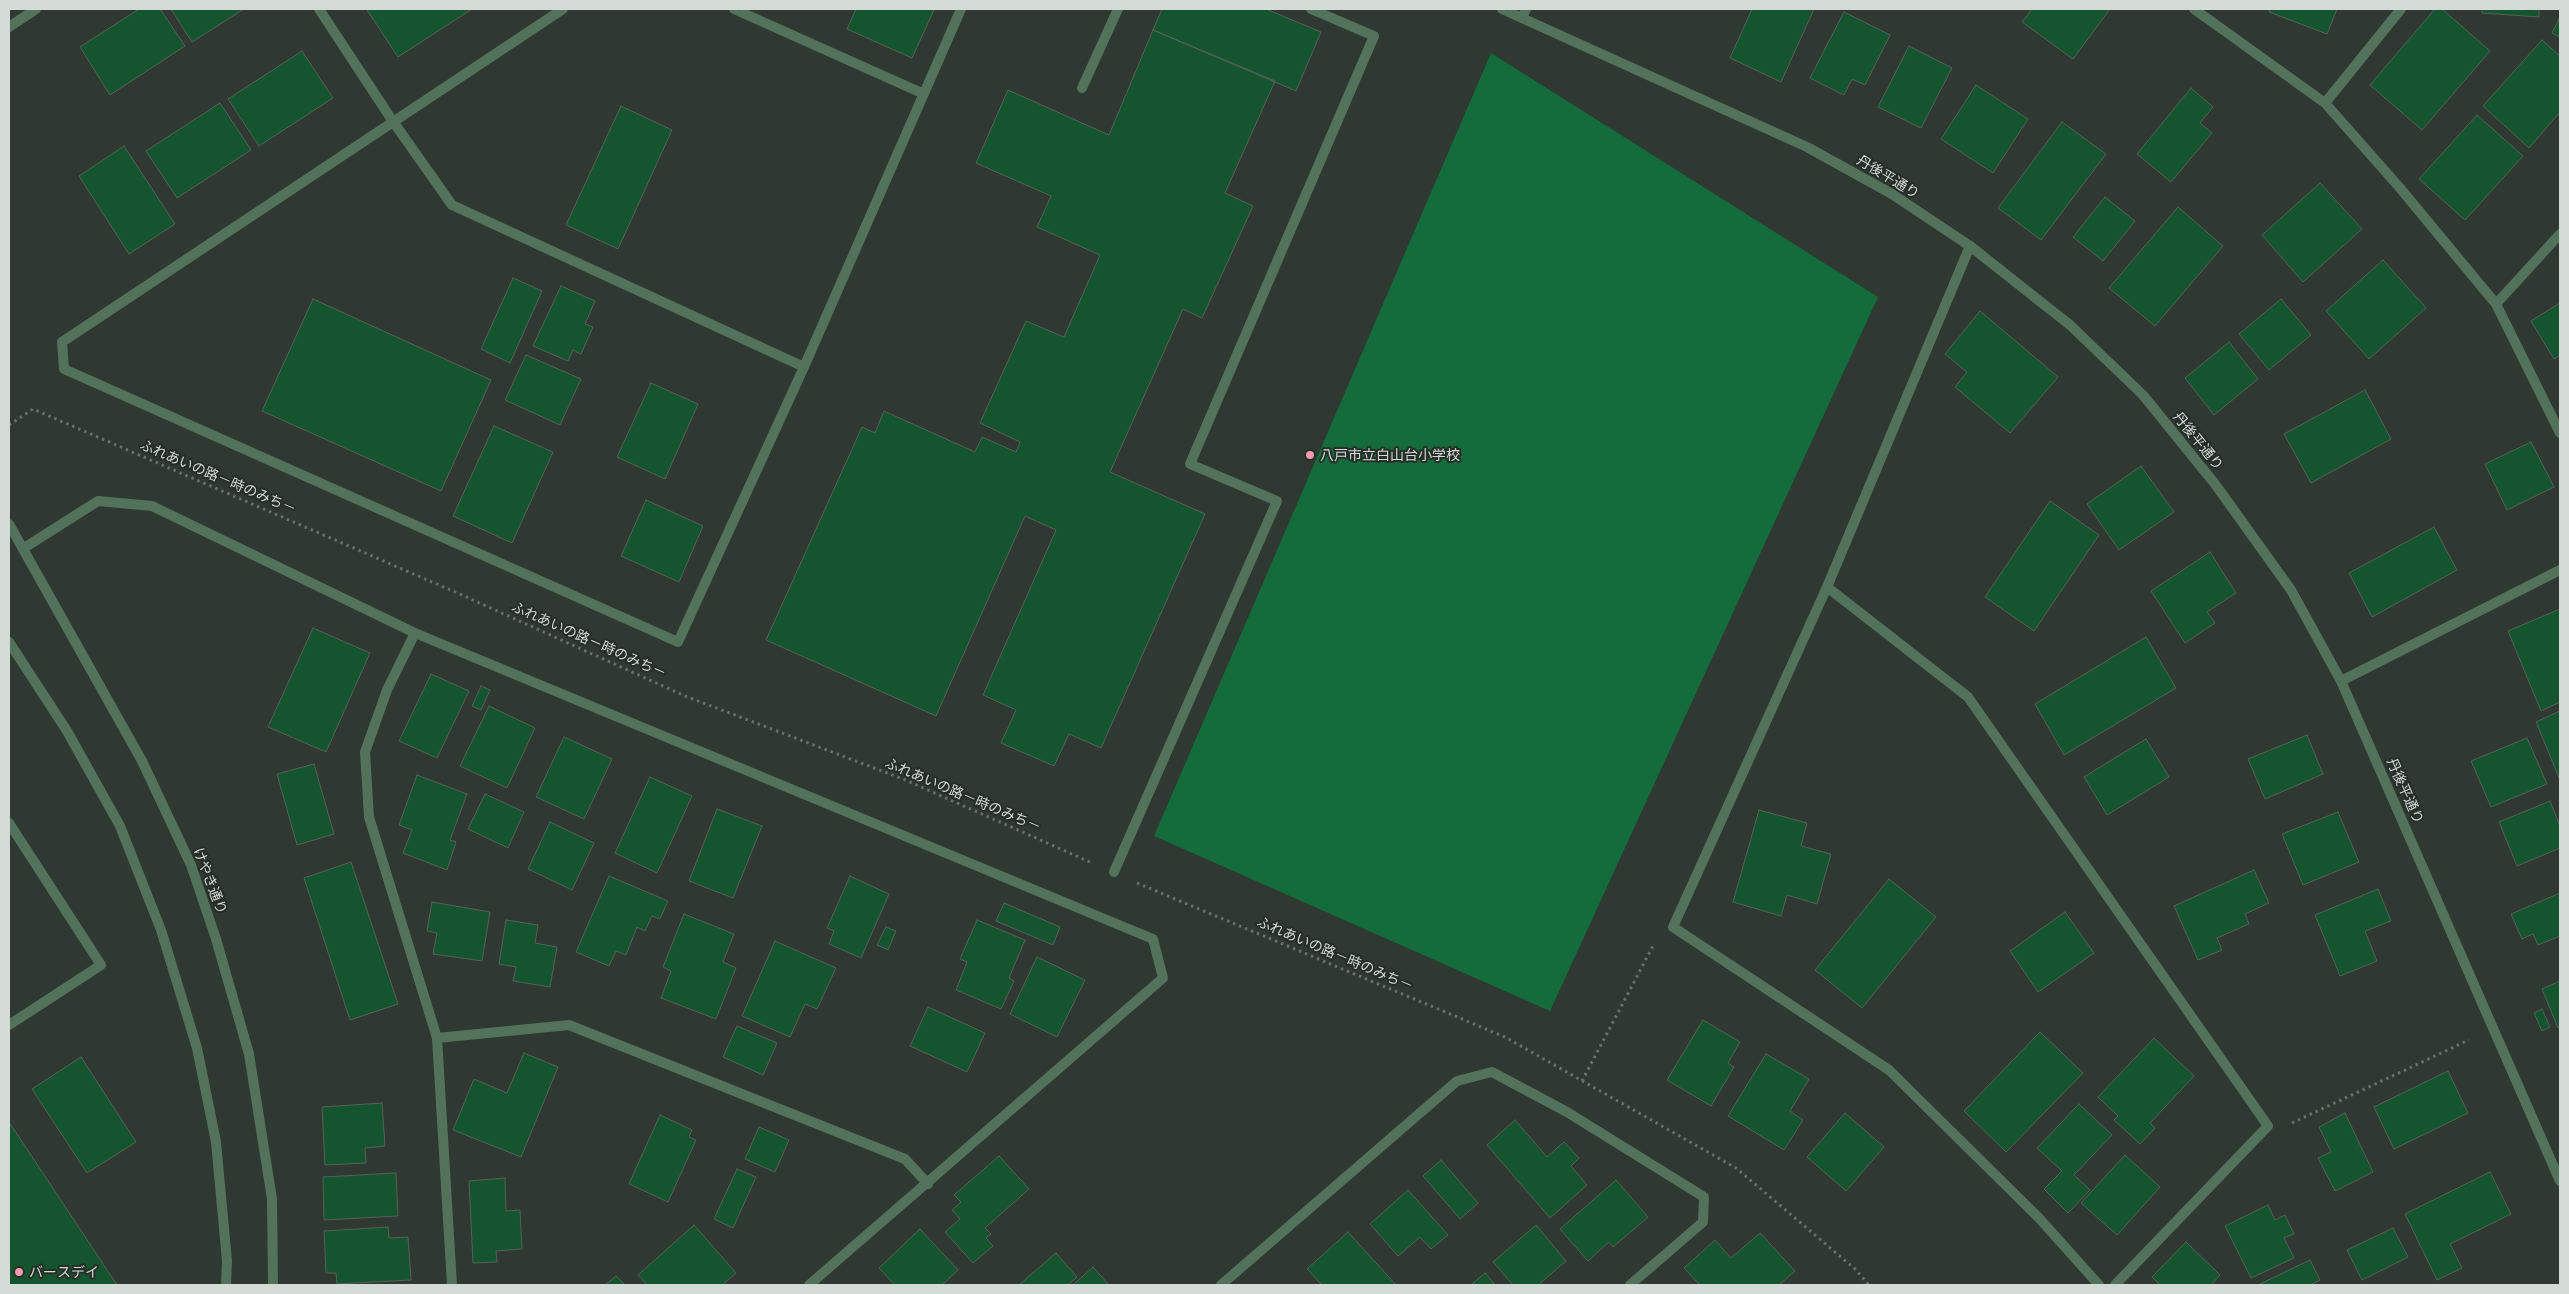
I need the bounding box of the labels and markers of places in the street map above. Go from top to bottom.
place label: 八戸市立白山台小学校 [1320,447,1460,463]
marker: 八戸市立白山台小学校 [1304,449,1316,461]
place label: バースデイ [29,1264,99,1280]
marker: バースデイ [13,1266,25,1278]

